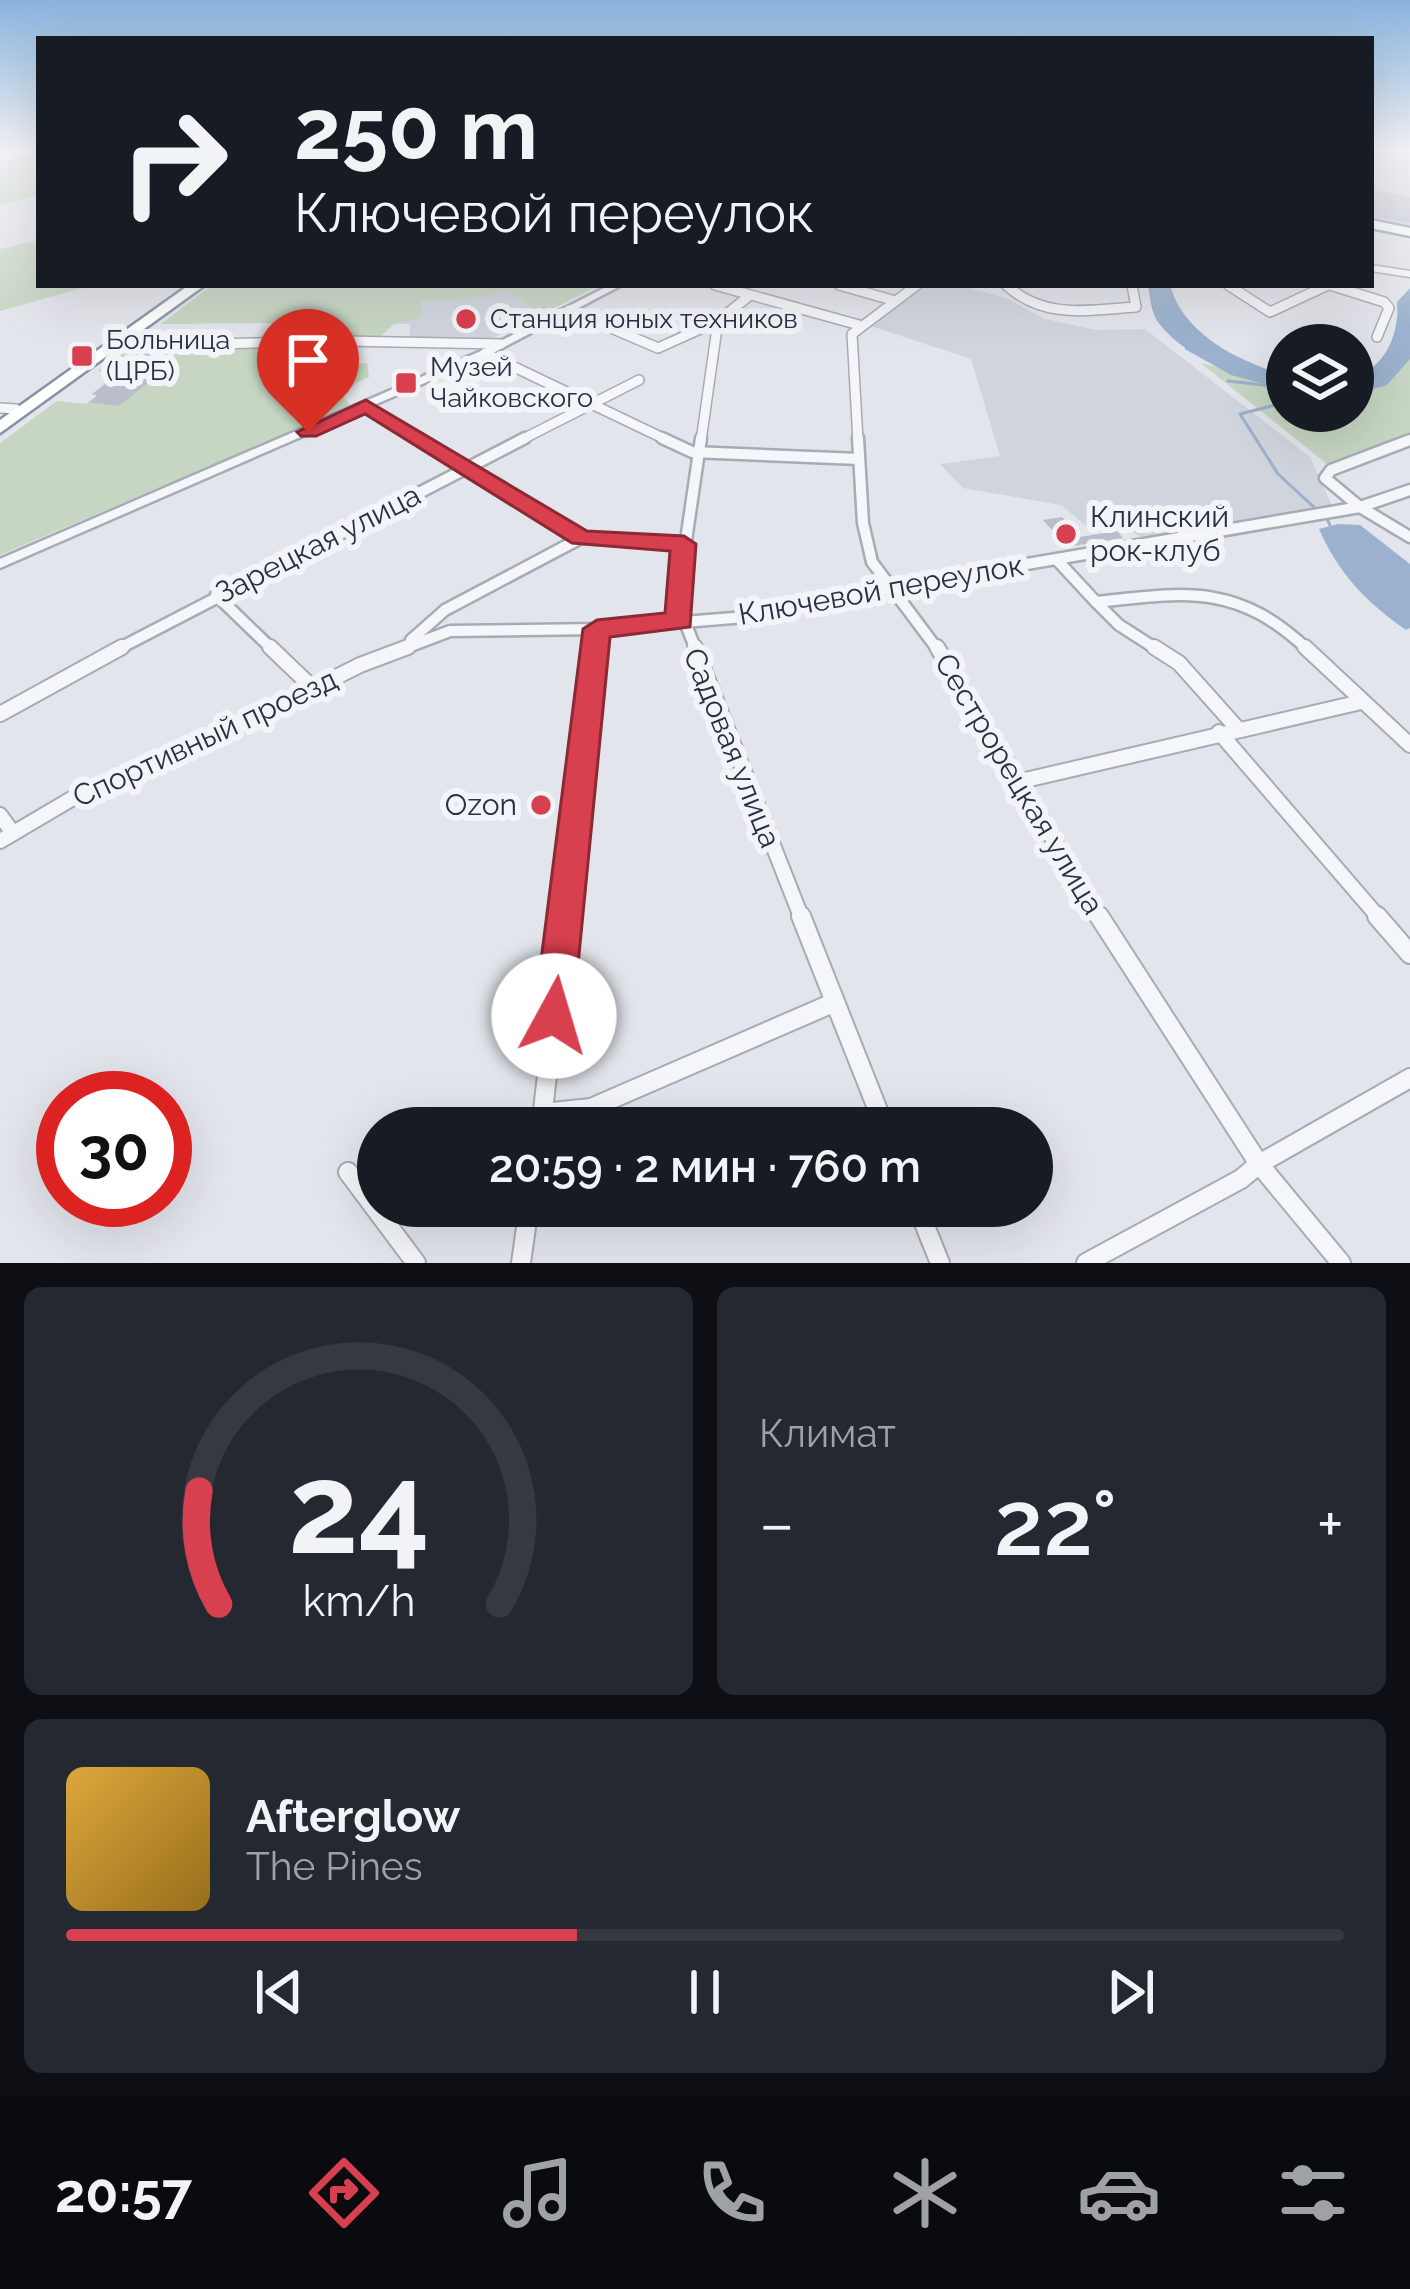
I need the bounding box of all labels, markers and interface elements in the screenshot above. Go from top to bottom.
text: 250 m [294,80,538,179]
icon: right [96,84,252,240]
text: Ключевой переулок [294,181,814,245]
place label: Станция юных техников [490,303,798,334]
marker: Станция юных техников [453,306,479,332]
pin [257,309,359,432]
place label: Больница (ЦРБ) [106,324,230,386]
map controls [1266,324,1374,432]
button: layers [1266,324,1374,432]
icon: arrive [275,327,341,393]
marker: Больница (ЦРБ) [69,343,95,369]
place label: Музей Чайковского [430,351,593,413]
marker: Музей Чайковского [393,370,419,396]
street label: Зарецкая улица [209,477,426,610]
place label: Клинский рок-клуб [1090,499,1229,568]
marker: Клинский рок-клуб [1053,521,1079,547]
street label: Ключевой переулок [736,547,1026,632]
street label: Садовая улица [677,643,788,853]
street label: Сестрорецкая улица [928,647,1111,920]
street label: Спортивный проезд [67,661,343,814]
place label: Ozon [445,787,517,822]
marker: Ozon [528,792,554,818]
position arrow [491,953,617,1079]
speed limit sign: 30 [36,1071,192,1227]
text: 20:59 · 2 мин · 760 m [489,1140,921,1193]
text: Климат [759,1410,896,1456]
text: 24 [288,1436,429,1582]
text: 22° [994,1470,1117,1576]
text: − [759,1485,795,1562]
text: + [1317,1485,1344,1562]
text: km/h [302,1576,415,1626]
text: Afterglow [246,1790,460,1843]
text: The Pines [246,1843,423,1889]
icon: previous [246,1959,312,2025]
icon: pause [672,1959,738,2025]
icon: next [1098,1959,1164,2025]
icon: directions [302,2151,386,2235]
icon: music [496,2151,580,2235]
icon: phone [690,2151,774,2235]
icon: climate [883,2151,967,2235]
icon: car [1077,2151,1161,2235]
icon: filters [1271,2151,1355,2235]
text: 20:57 [55,2161,192,2225]

